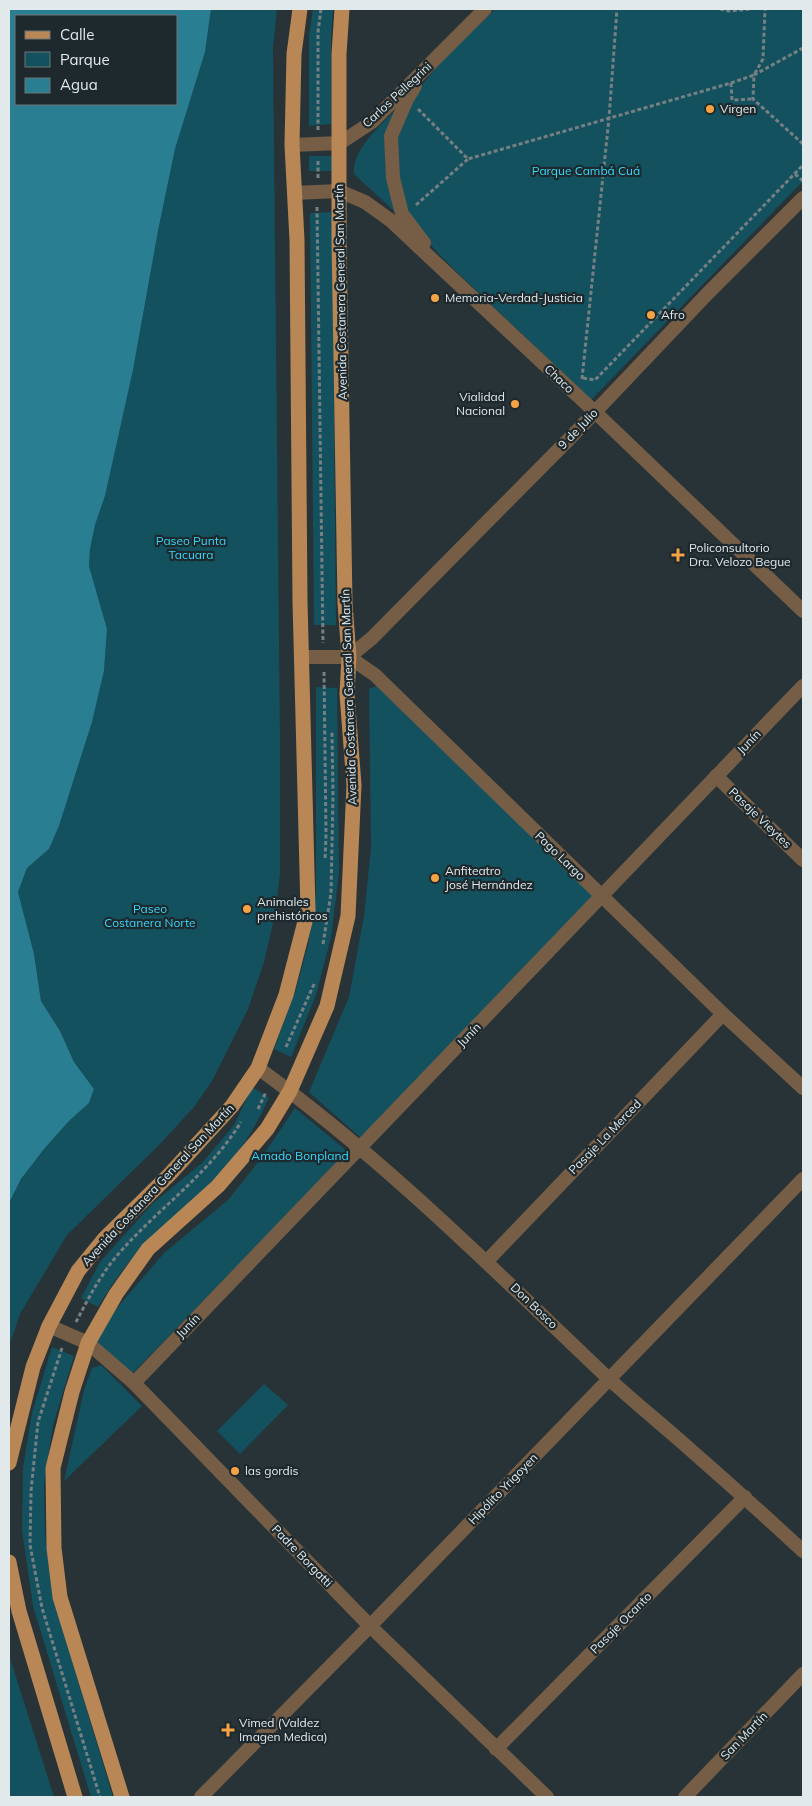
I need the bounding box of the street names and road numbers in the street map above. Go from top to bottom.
street label: Carlos Pellegrini [359,59,434,130]
street label: Avenida Costanera General San Martín [331,184,350,400]
street label: Chaco [541,361,577,396]
street label: 9 de Julio [555,405,601,452]
street label: Avenida Costanera General San Martín [337,589,360,805]
street label: Junín [734,726,764,757]
street label: Pasaje Vieytes [726,784,795,851]
street label: Pago Largo [532,828,589,883]
street label: Junín [454,1019,484,1050]
street label: Pasaje La Merced [565,1096,644,1177]
street label: Avenida Costanera General San Martín [78,1100,237,1269]
street label: Don Bosco [508,1280,561,1332]
street label: Junín [173,1310,203,1341]
street label: Hipólito Yrigoyen [465,1450,540,1527]
street label: Padre Borgatti [269,1521,336,1590]
street label: Pasaje Ocanto [587,1589,655,1657]
street label: San Martín [717,1708,770,1763]

